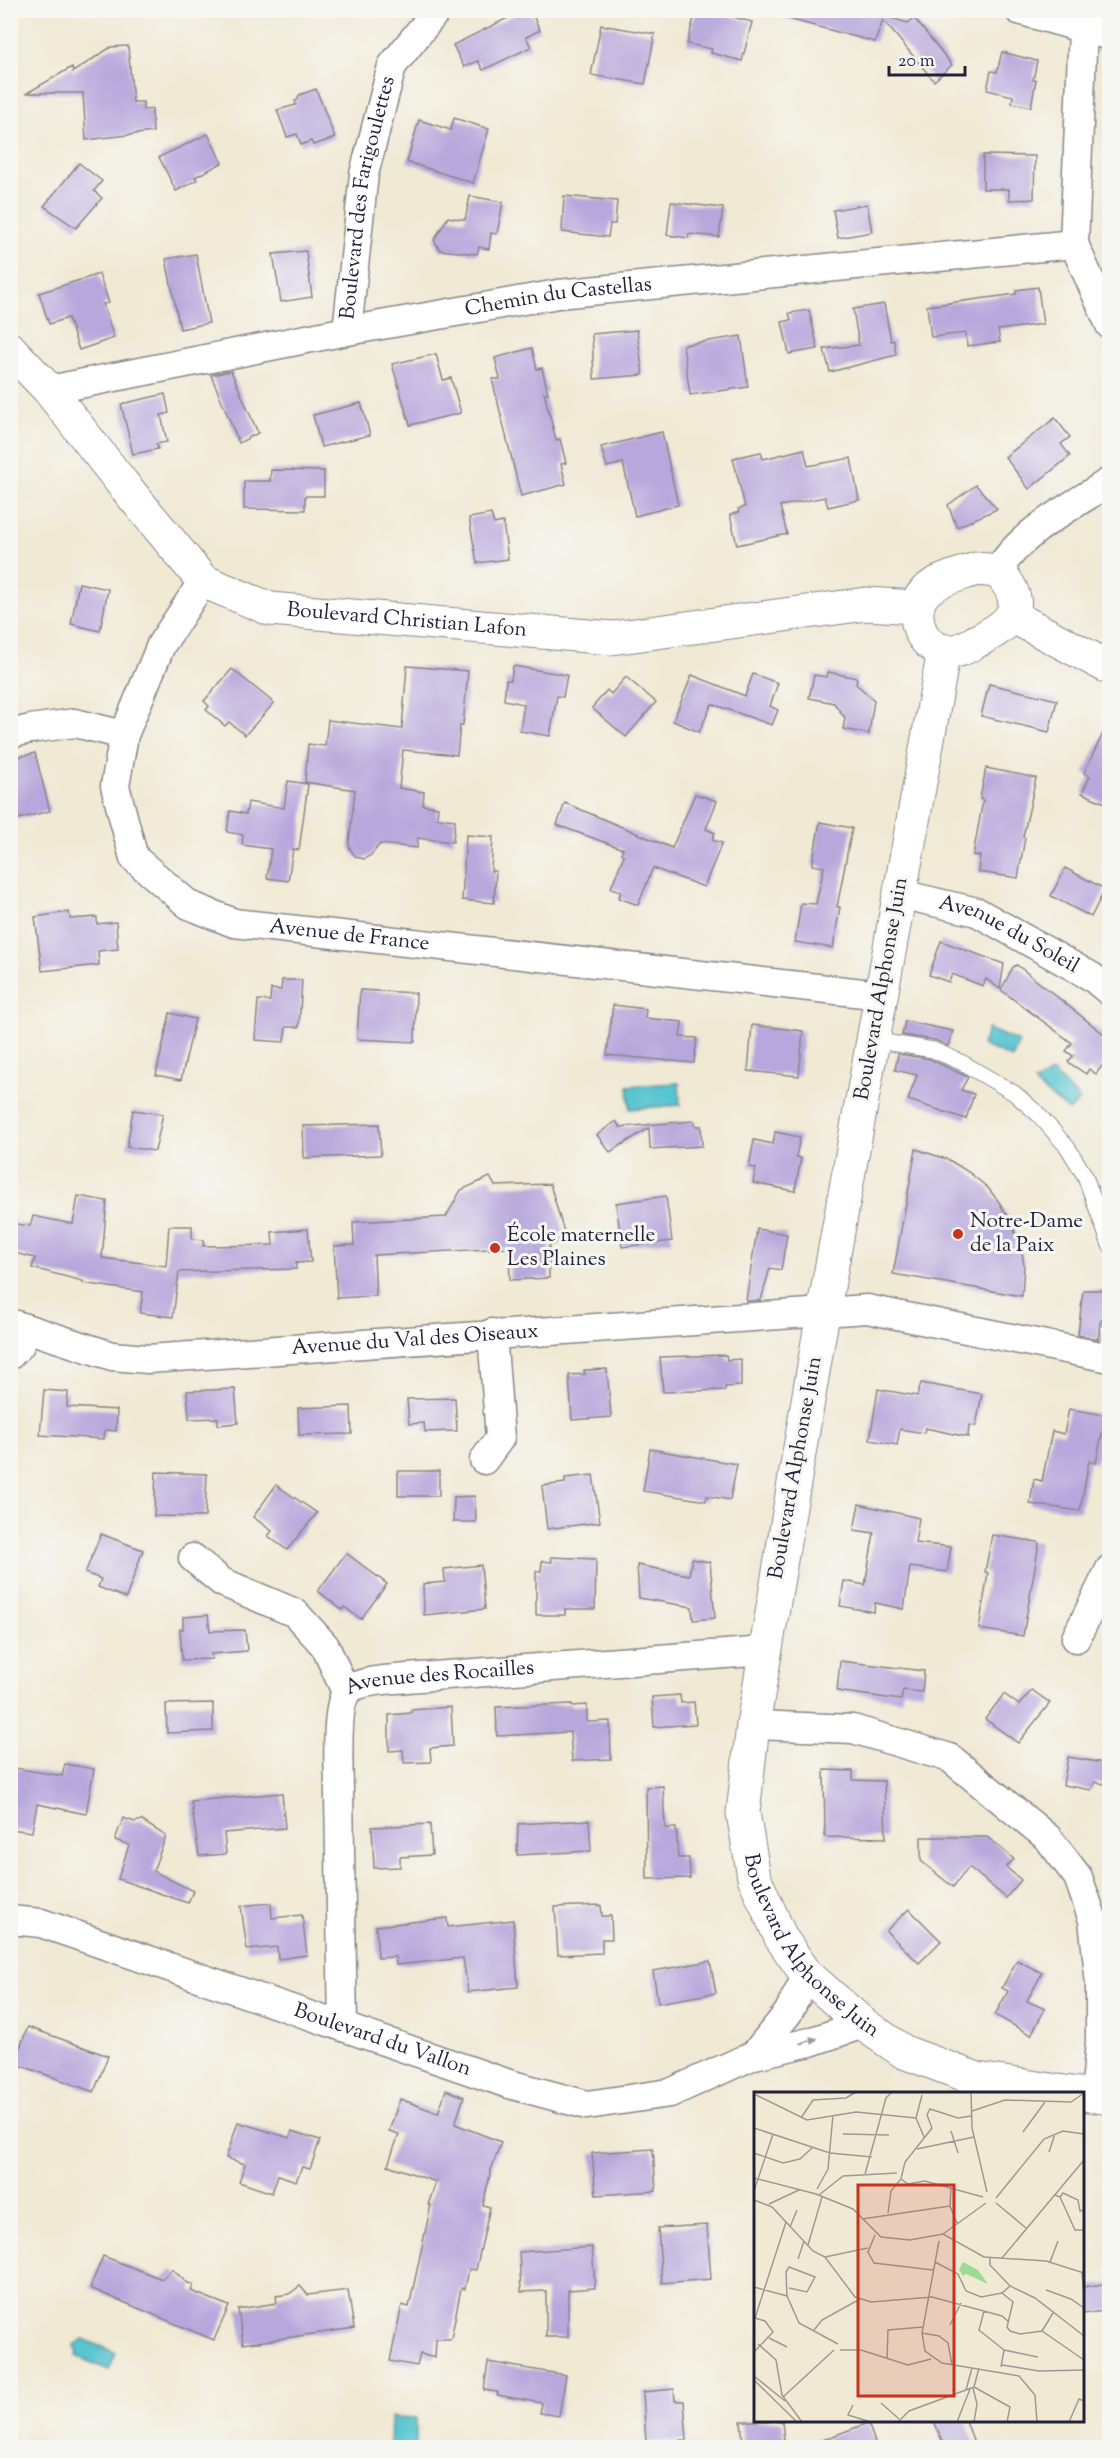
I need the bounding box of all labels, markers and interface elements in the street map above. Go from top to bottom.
scale bar [889,39,966,77]
text: 20 m [898,49,935,75]
street label: Boulevard des Farigoulettes [333,73,404,321]
street label: Chemin du Castellas [463,270,653,325]
street label: Boulevard Christian Lafon [286,595,528,646]
street label: Boulevard Alphonse Juin [848,875,916,1103]
street label: Avenue du Soleil [935,888,1085,982]
street label: Avenue de France [268,912,431,960]
place label: Notre-Dame de la Paix [970,1207,1083,1261]
place label: École maternelle Les Plaines [507,1221,655,1275]
marker: Notre-Dame de la Paix [951,1227,965,1241]
marker: École maternelle Les Plaines [488,1241,502,1255]
street label: Avenue du Val des Oiseaux [290,1317,540,1364]
street label: Boulevard Alphonse Juin [762,1354,830,1582]
street label: Avenue des Rocailles [340,1653,535,1704]
street label: Boulevard Alphonse Juin [735,1851,885,2046]
street label: Boulevard du Vallon [290,1996,475,2085]
one-way arrow [800,2036,818,2046]
inset map [754,2092,1084,2422]

